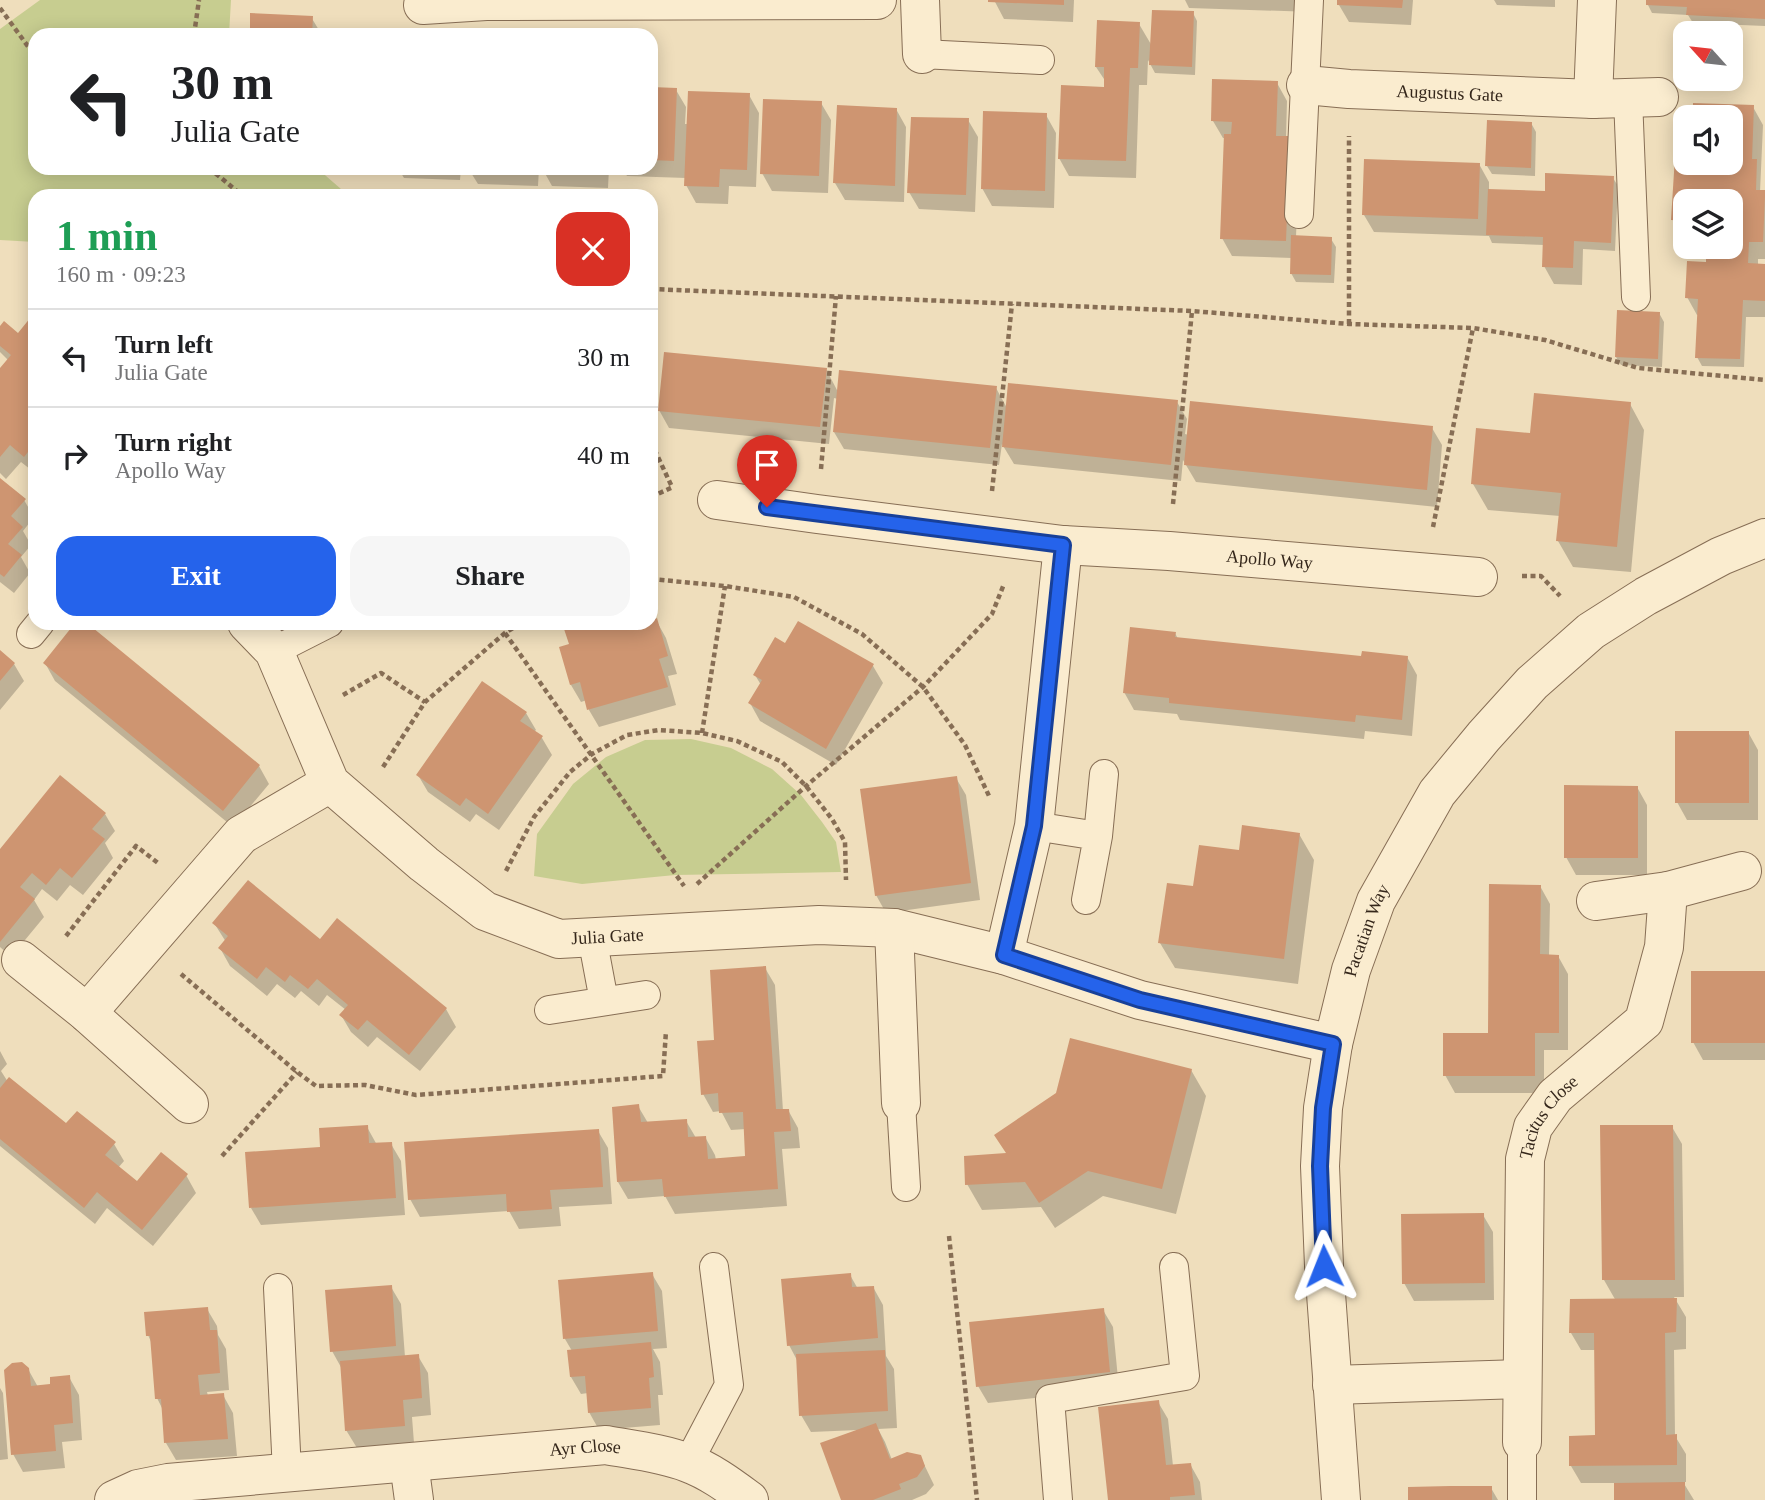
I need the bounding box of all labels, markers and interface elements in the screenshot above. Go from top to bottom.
north arrow [1673,21,1743,91]
map controls [1673,21,1743,259]
text: 30 m [171,55,273,110]
icon: left [56,56,147,147]
street label: Augustus Gate [1396,81,1503,105]
button: sound [1673,105,1743,175]
text: Julia Gate [171,113,300,149]
button: layers [1673,189,1743,259]
button: close [556,212,630,286]
text: 1 min [56,213,158,259]
text: 160 m · 09:23 [56,262,186,287]
text: Turn left [115,330,213,359]
icon: left [56,339,94,377]
text: 30 m [577,343,630,372]
text: Julia Gate [115,360,208,385]
text: Turn right [115,428,232,457]
pin [737,435,797,507]
icon: right [56,437,94,475]
text: 40 m [577,441,630,470]
icon: arrive [748,446,786,484]
text: Apollo Way [115,458,226,483]
button: Exit [56,536,336,616]
button: Share [350,536,630,616]
street label: Apollo Way [1225,546,1314,573]
street label: Pacatian Way [1340,881,1393,979]
street label: Julia Gate [571,924,644,948]
street label: Tacitus Close [1515,1071,1582,1161]
position arrow [1287,1229,1361,1303]
street label: Ayr Close [549,1435,623,1460]

